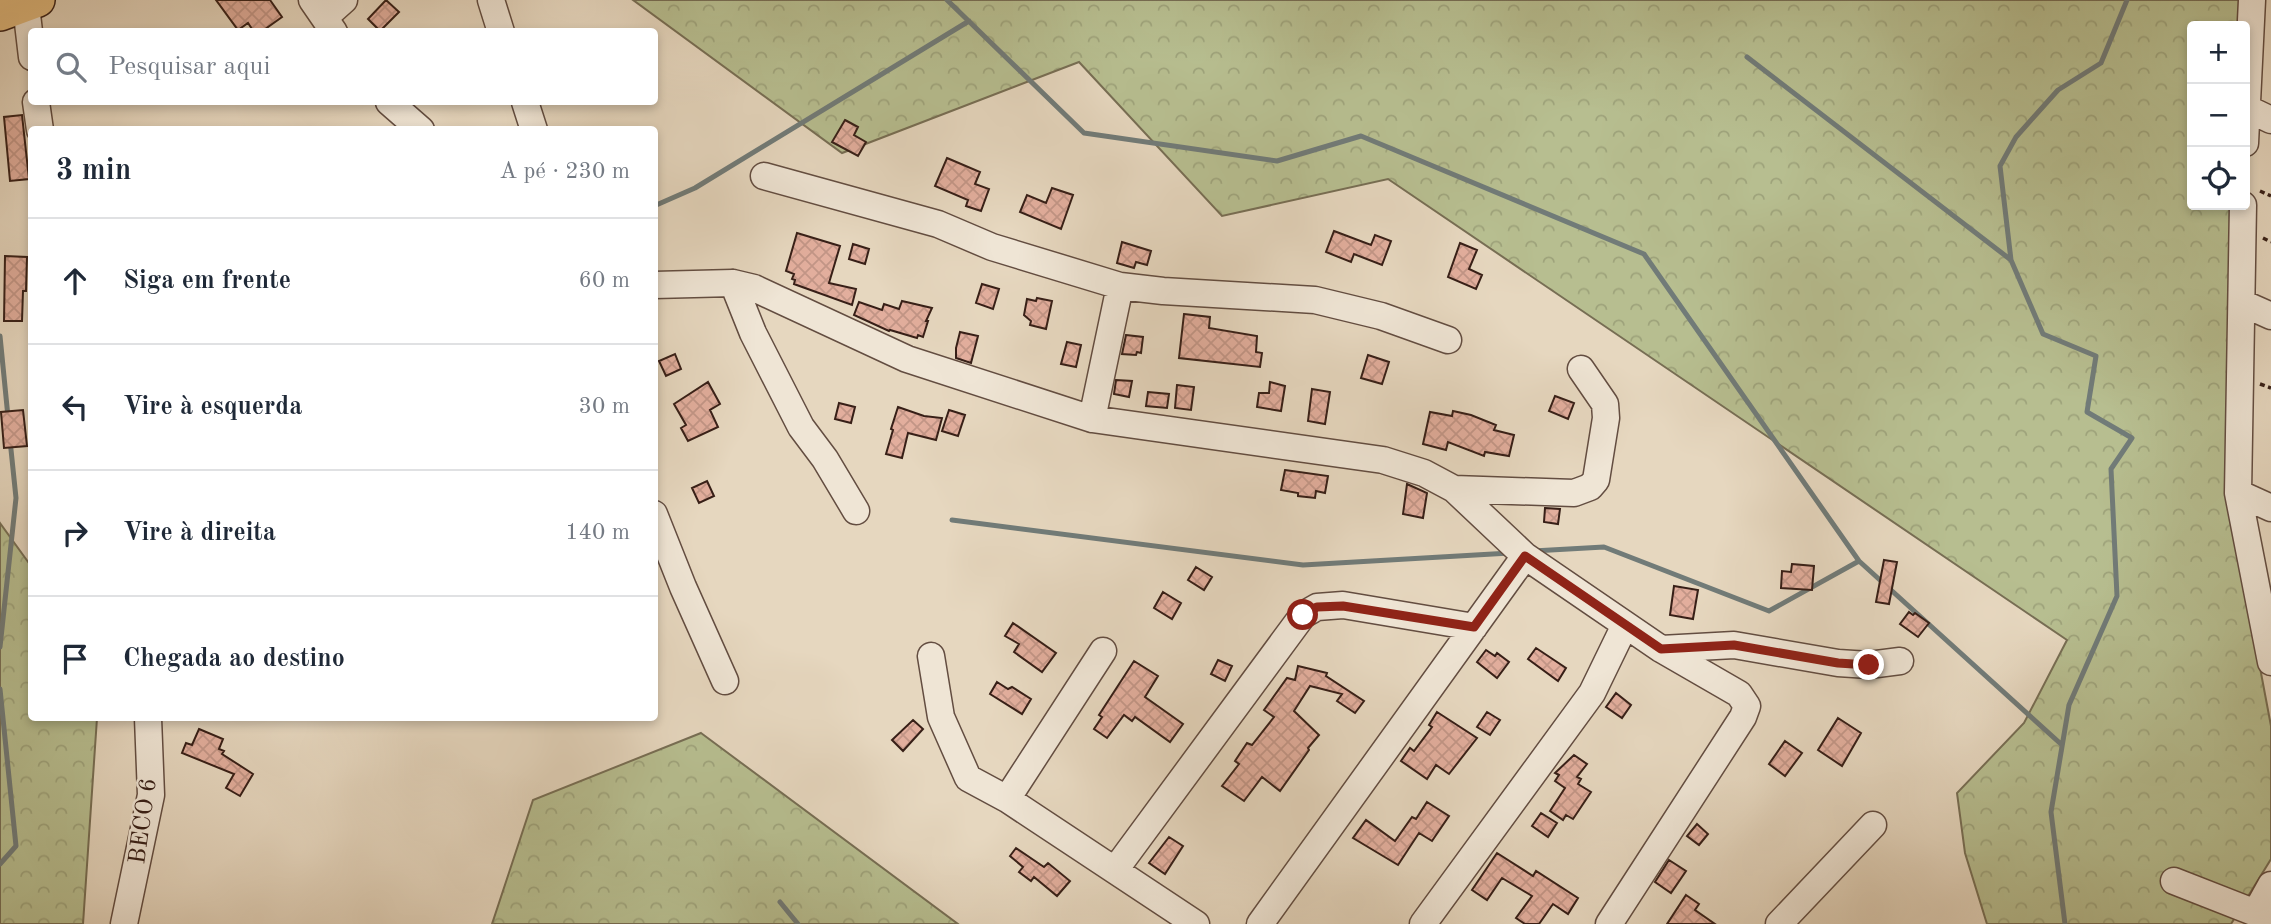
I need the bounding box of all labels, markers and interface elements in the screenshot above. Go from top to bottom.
map controls [2187,21,2250,210]
button: + [2187,21,2250,84]
search box [28,28,658,105]
icon: search [52,48,90,86]
text: Pesquisar aqui [108,54,270,80]
button: − [2187,84,2250,147]
button: locate [2187,147,2250,210]
text: 3 min [56,156,131,186]
text: A pé · 230 m [499,160,630,183]
icon: ahead [56,262,94,300]
text: Siga em frente [123,268,291,294]
text: 60 m [579,269,630,292]
icon: left [56,388,94,426]
text: Vire à esquerda [123,394,303,420]
text: 30 m [579,395,630,418]
icon: right [56,514,94,552]
text: Vire à direita [123,520,276,546]
text: 140 m [565,521,630,544]
route start [1287,599,1318,630]
icon: arrive [56,640,94,678]
text: Chegada ao destino [123,646,345,672]
route end [1853,649,1884,680]
street label: BECO 6 [126,777,162,866]

